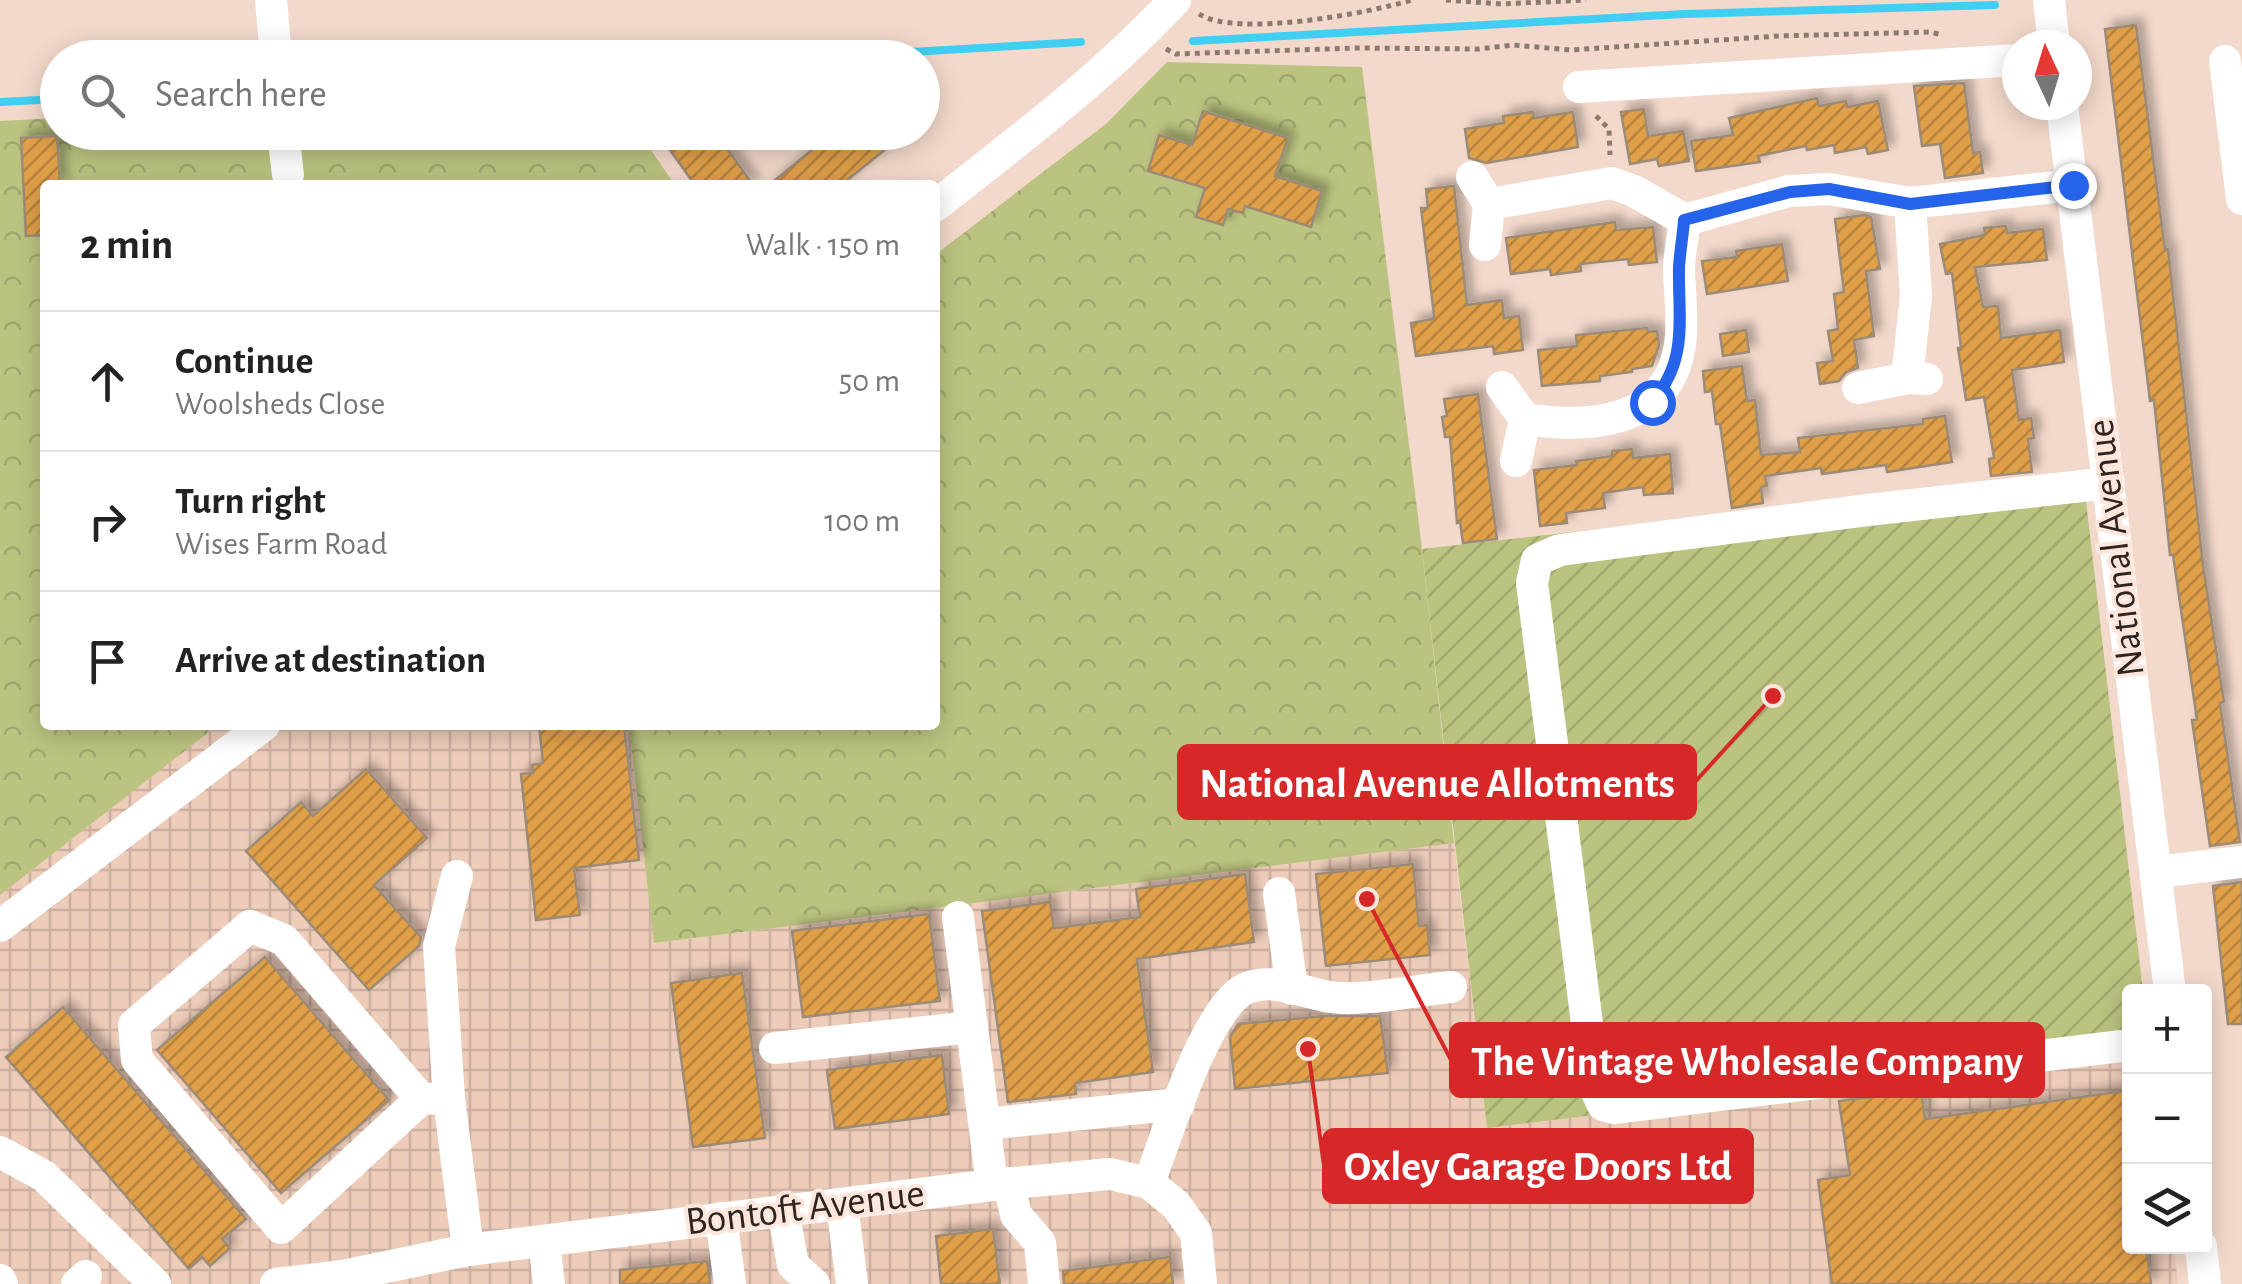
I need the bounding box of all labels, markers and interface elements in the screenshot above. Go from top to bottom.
north arrow [2002,30,2092,120]
search box [40,40,940,150]
icon: search [75,68,130,123]
text: Search here [155,76,327,114]
route end [2051,163,2097,209]
text: 2 min [80,224,173,266]
text: Walk · 150 m [746,229,900,261]
text: Continue [175,343,313,381]
icon: ahead [80,354,135,409]
text: 50 m [839,365,900,397]
route start [1630,380,1676,426]
text: Woolsheds Close [175,388,385,420]
street label: National Avenue [2080,417,2152,679]
text: Turn right [175,483,325,521]
icon: right [80,494,135,549]
text: 100 m [824,505,900,537]
text: Wises Farm Road [175,528,387,560]
icon: arrive [80,634,135,689]
text: Arrive at destination [175,642,486,680]
callout: National Avenue Allotments [1179,746,1695,818]
text: National Avenue Allotments [1199,763,1675,805]
map controls [2122,984,2212,1254]
button: + [2122,984,2212,1074]
callout: The Vintage Wholesale Company [1451,1024,2043,1096]
text: The Vintage Wholesale Company [1471,1041,2023,1083]
button: − [2122,1074,2212,1164]
callout: Oxley Garage Doors Ltd [1324,1130,1752,1202]
text: Oxley Garage Doors Ltd [1344,1146,1732,1188]
button: layers [2122,1164,2212,1254]
street label: Bontoft Avenue [683,1174,927,1242]

